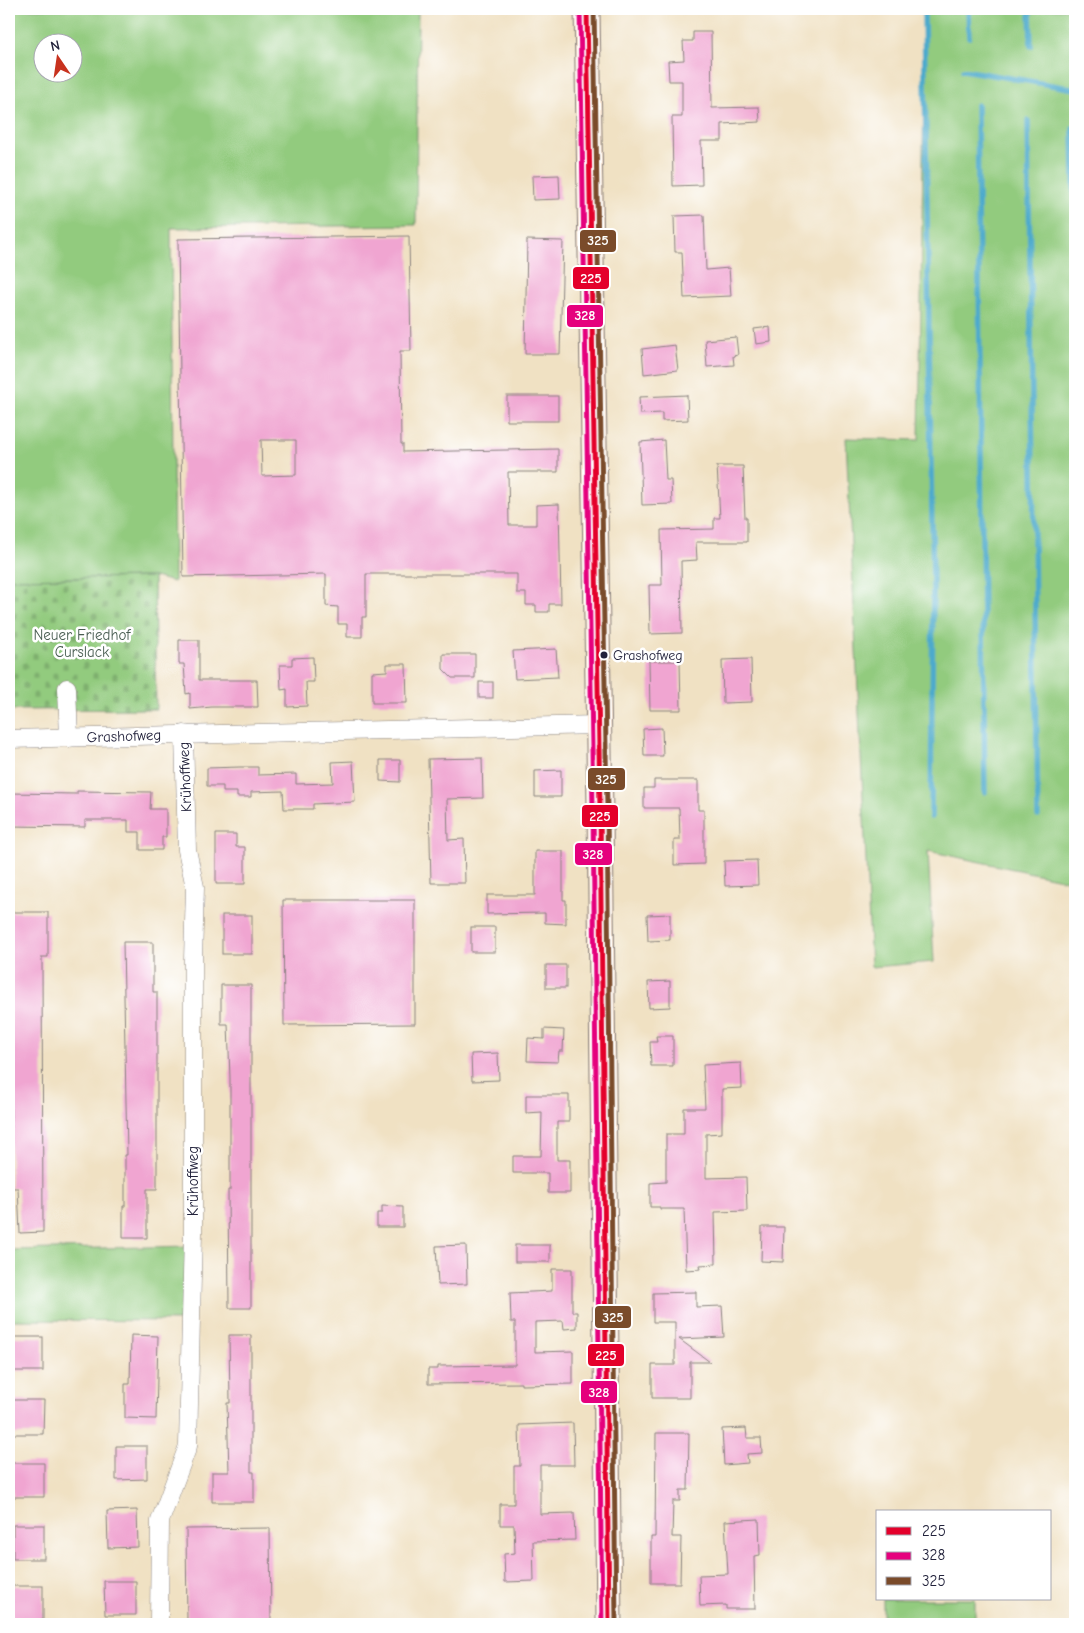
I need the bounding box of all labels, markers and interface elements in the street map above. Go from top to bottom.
north arrow [32,32,82,82]
text: N [49,37,62,55]
line badge: 325 [579,229,617,253]
text: 325 [587,232,609,249]
line badge: 225 [572,266,610,290]
text: 225 [580,270,602,287]
line badge: 328 [566,304,604,328]
text: 328 [574,307,596,324]
park label: Neuer Friedhof Curslack [33,626,131,661]
place label: Grashofweg [613,647,683,664]
marker: Grashofweg [599,650,609,660]
street label: Grashofweg [86,726,162,746]
street label: Krühoffweg [175,741,195,813]
line badge: 325 [587,767,626,791]
text: 325 [595,771,617,788]
line badge: 225 [581,804,619,828]
text: 225 [589,808,611,825]
line badge: 328 [574,842,613,866]
text: 328 [582,846,604,863]
street label: Krühoffweg [184,1146,202,1216]
line badge: 325 [594,1305,632,1329]
text: 325 [602,1309,624,1326]
line badge: 225 [587,1343,625,1367]
text: 225 [595,1347,617,1364]
line badge: 328 [580,1380,618,1404]
text: 328 [588,1384,610,1401]
legend [876,1510,1052,1600]
text: 225 [922,1522,946,1540]
text: 328 [922,1546,945,1564]
text: 325 [922,1572,946,1590]

